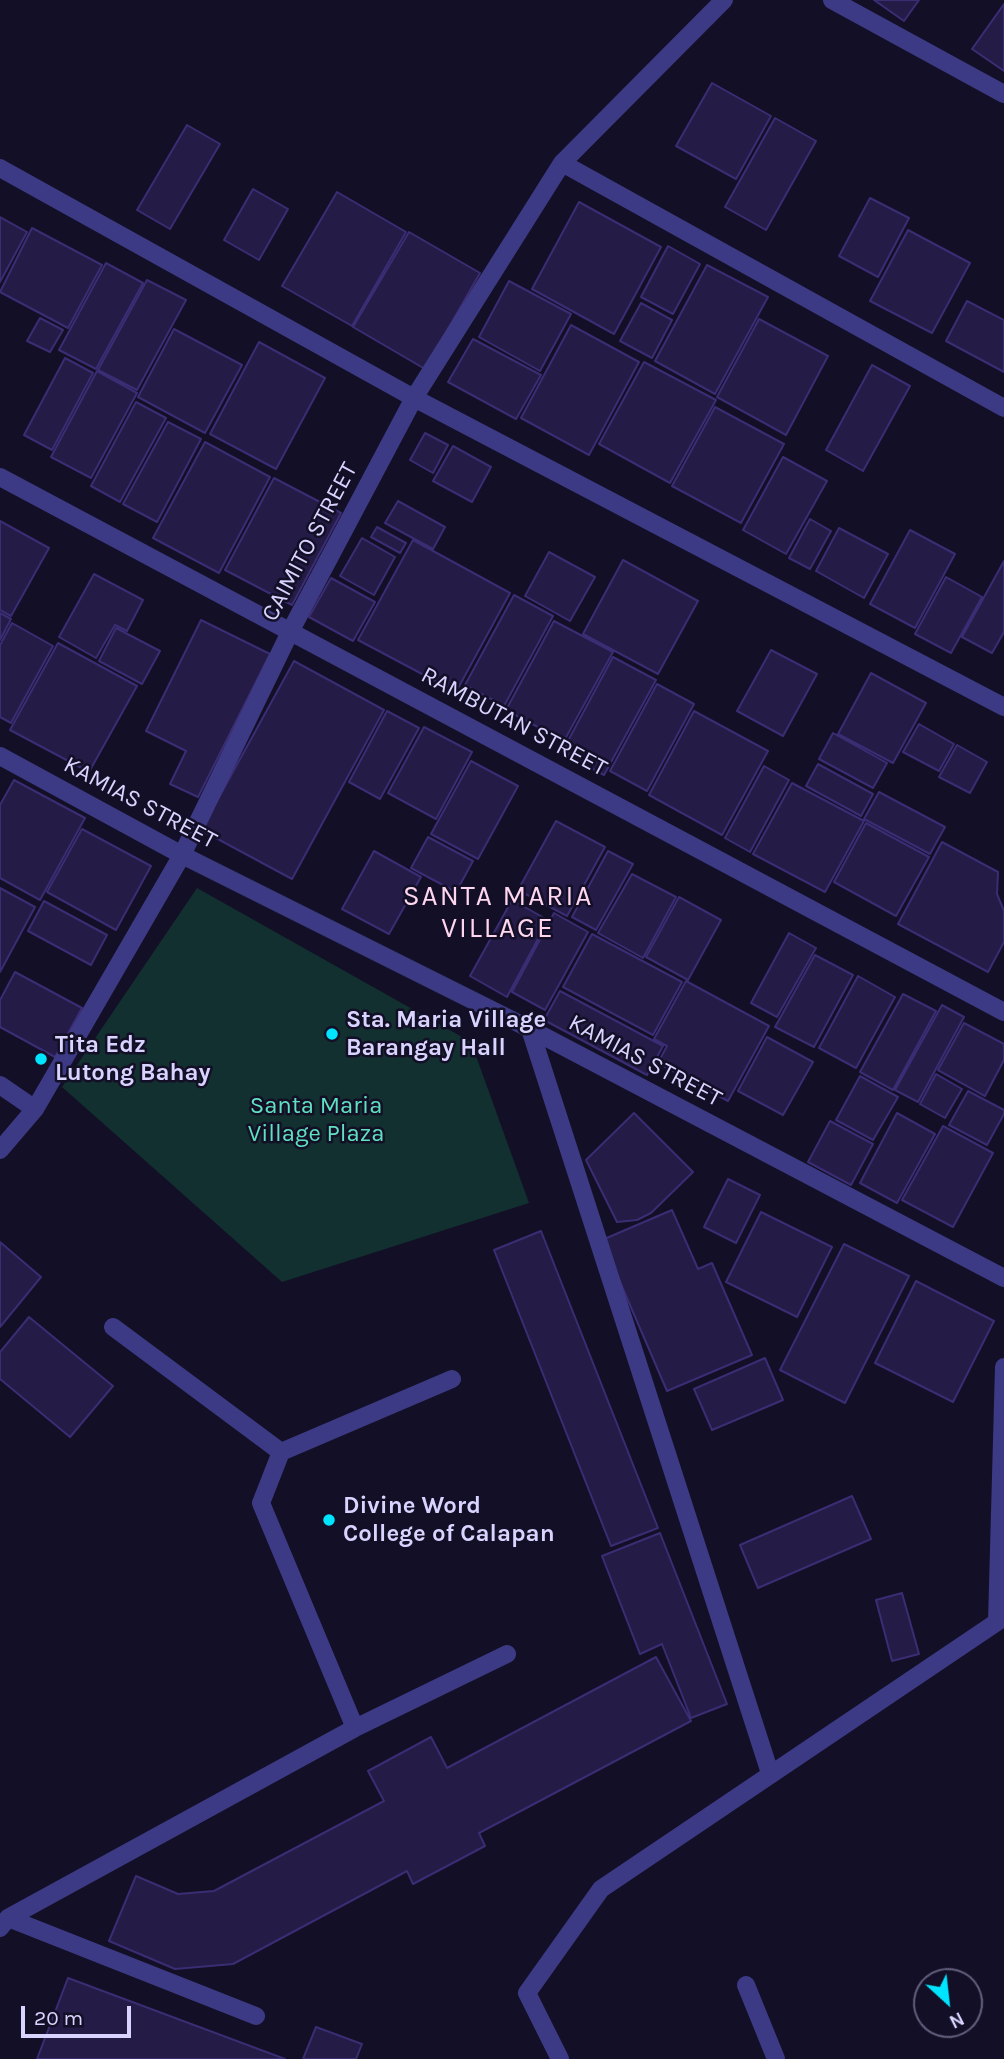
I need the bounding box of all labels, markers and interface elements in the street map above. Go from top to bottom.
street label: CAIMITO STREET [256,458,364,626]
street label: RAMBUTAN STREET [416,661,612,783]
street label: KAMIAS STREET [58,750,222,856]
district label: SANTA MARIA VILLAGE [404,880,592,946]
place label: Sta. Maria Village Barangay Hall [346,1006,546,1062]
street label: KAMIAS STREET [563,1008,727,1114]
marker: Sta. Maria Village Barangay Hall [324,1026,340,1042]
place label: Tita Edz Lutong Bahay [55,1031,211,1087]
marker: Tita Edz Lutong Bahay [33,1051,49,1067]
park label: Santa Maria Village Plaza [248,1092,384,1148]
place label: Divine Word College of Calapan [343,1492,555,1548]
marker: Divine Word College of Calapan [321,1512,337,1528]
north arrow [913,1968,983,2038]
scale bar [24,1993,135,2037]
text: 20 m [34,2006,83,2030]
text: N [946,2007,968,2033]

